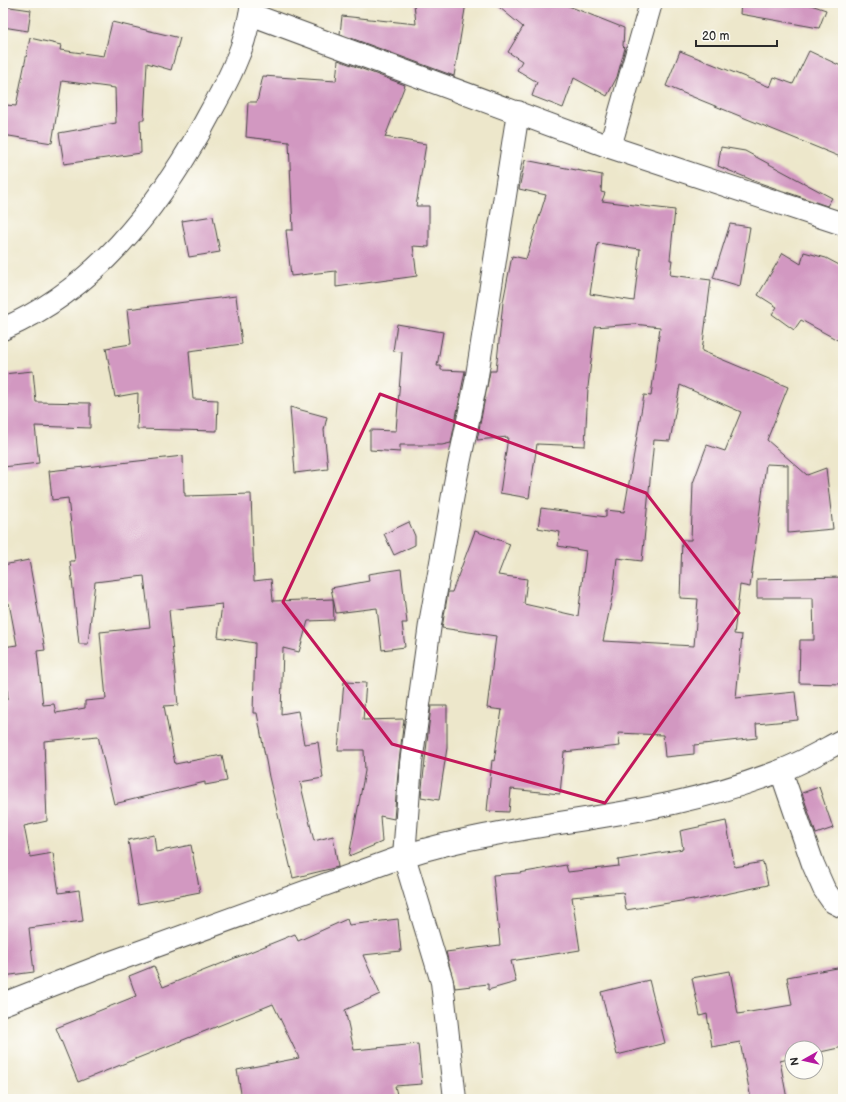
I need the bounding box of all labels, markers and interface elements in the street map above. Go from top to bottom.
scale bar [696,22,777,48]
text: 20 m [702,29,729,44]
north arrow [784,1040,824,1080]
text: N [788,1056,802,1066]

